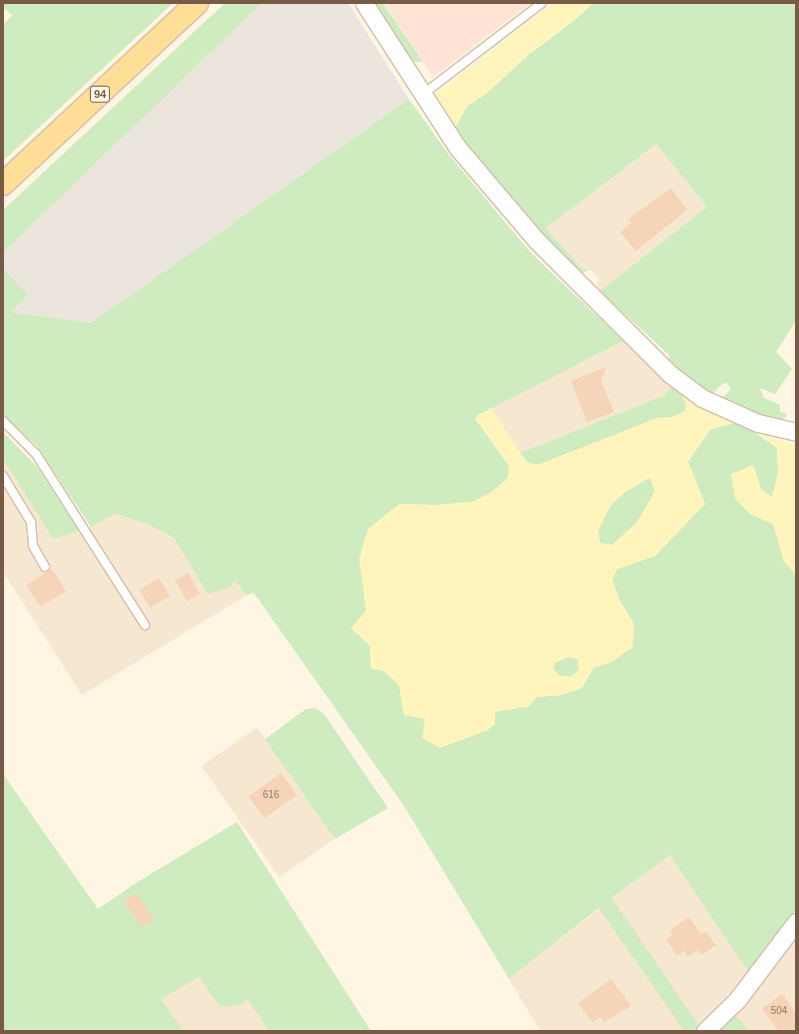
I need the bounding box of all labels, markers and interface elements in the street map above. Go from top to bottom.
road number: 94 [89,85,111,103]
house number: 616 [263,789,279,801]
house number: 504 [771,1005,787,1017]

